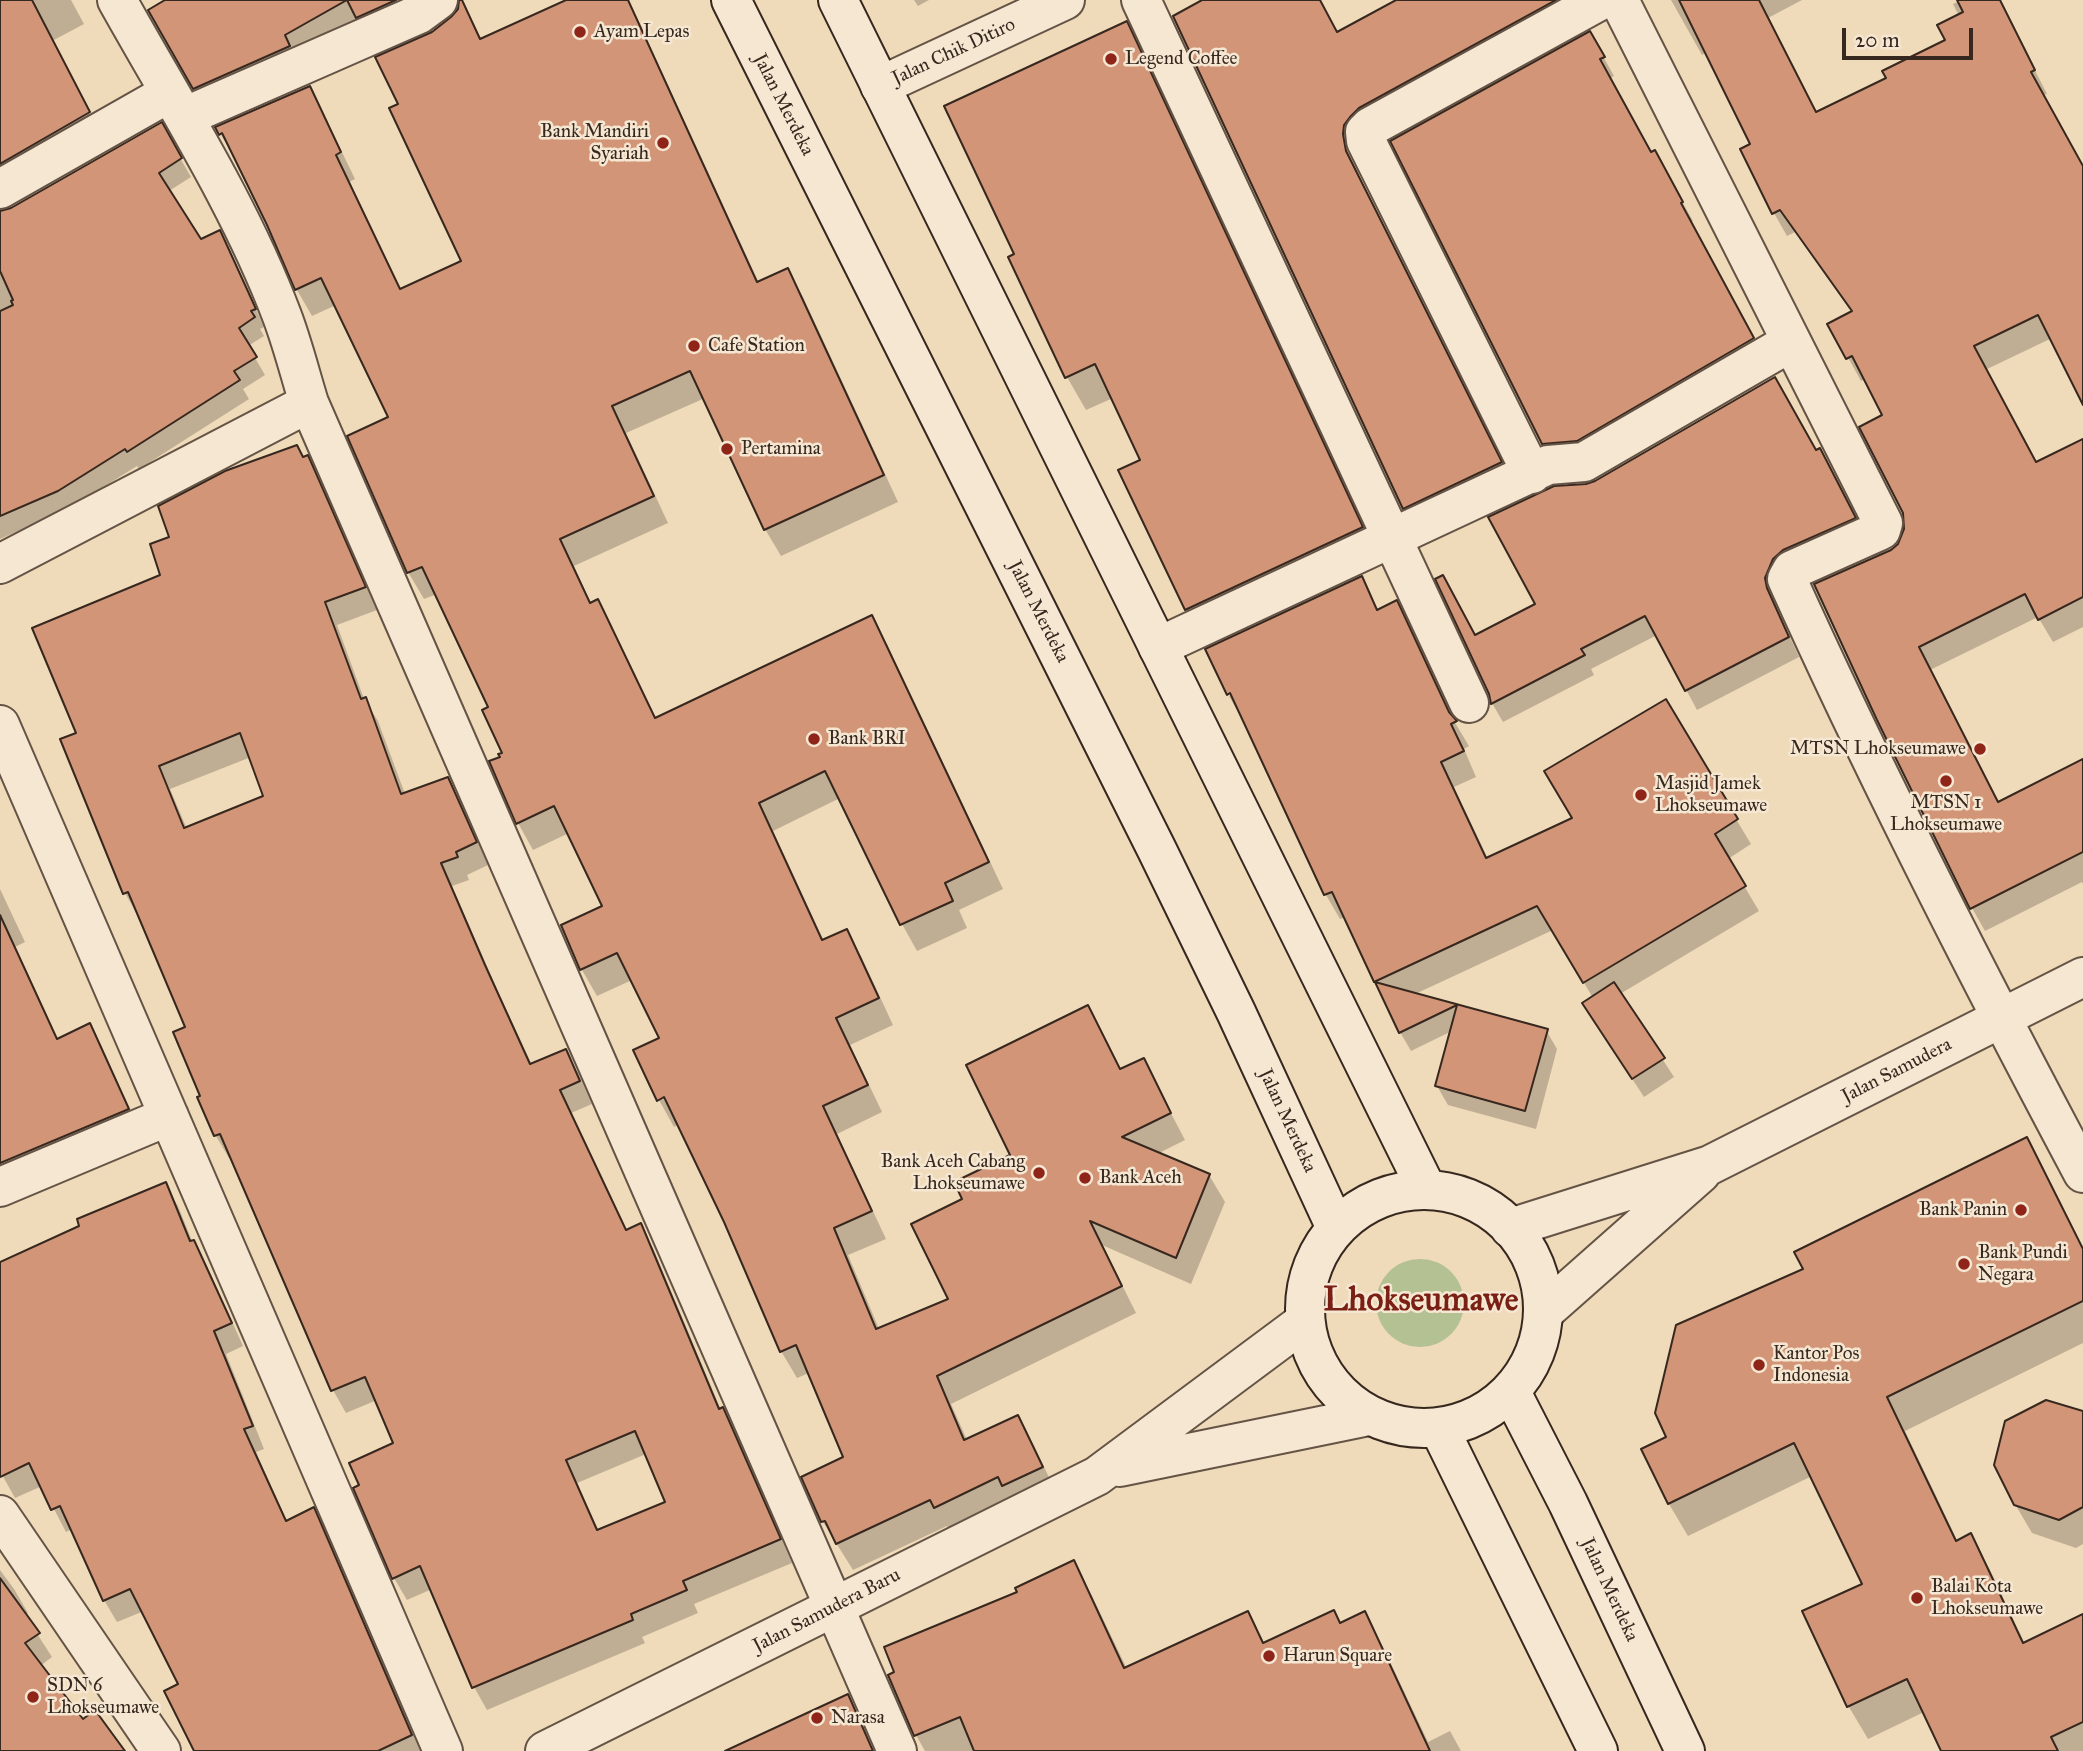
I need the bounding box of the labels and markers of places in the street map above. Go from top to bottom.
place label: Ayam Lepas [594,21,689,43]
marker: Ayam Lepas [572,24,588,40]
place label: Legend Coffee [1125,48,1237,70]
marker: Legend Coffee [1103,51,1119,67]
place label: Bank Mandiri Syariah [540,121,649,165]
marker: Bank Mandiri Syariah [655,135,671,151]
place label: Cafe Station [708,335,805,357]
marker: Cafe Station [686,338,702,354]
place label: Pertamina [741,438,821,460]
marker: Pertamina [719,441,735,457]
place label: Bank BRI [828,728,906,750]
marker: Bank BRI [806,731,822,747]
place label: MTSN Lhokseumawe [1790,738,1966,760]
marker: MTSN Lhokseumawe [1972,741,1988,757]
place label: Masjid Jamek Lhokseumawe [1655,773,1767,817]
marker: MTSN 1 Lhokseumawe [1938,773,1954,789]
marker: Masjid Jamek Lhokseumawe [1633,787,1649,803]
place label: MTSN 1 Lhokseumawe [1890,792,2002,836]
place label: Bank Aceh Cabang Lhokseumawe [881,1151,1025,1195]
marker: Bank Aceh Cabang Lhokseumawe [1031,1165,1047,1181]
place label: Bank Aceh [1099,1167,1182,1189]
marker: Bank Aceh [1077,1170,1093,1186]
place label: Bank Panin [1919,1199,2007,1221]
marker: Bank Panin [2013,1202,2029,1218]
place label: Bank Pundi Negara [1978,1242,2068,1286]
marker: Bank Pundi Negara [1956,1256,1972,1272]
place label: Kantor Pos Indonesia [1773,1343,1859,1387]
marker: Kantor Pos Indonesia [1751,1357,1767,1373]
place label: Balai Kota Lhokseumawe [1931,1576,2043,1620]
marker: Balai Kota Lhokseumawe [1909,1590,1925,1606]
place label: Harun Square [1283,1645,1392,1667]
marker: Harun Square [1261,1648,1277,1664]
place label: SDN 6 Lhokseumawe [47,1675,159,1719]
marker: SDN 6 Lhokseumawe [25,1689,41,1705]
place label: Narasa [831,1707,885,1729]
marker: Narasa [809,1710,825,1726]

